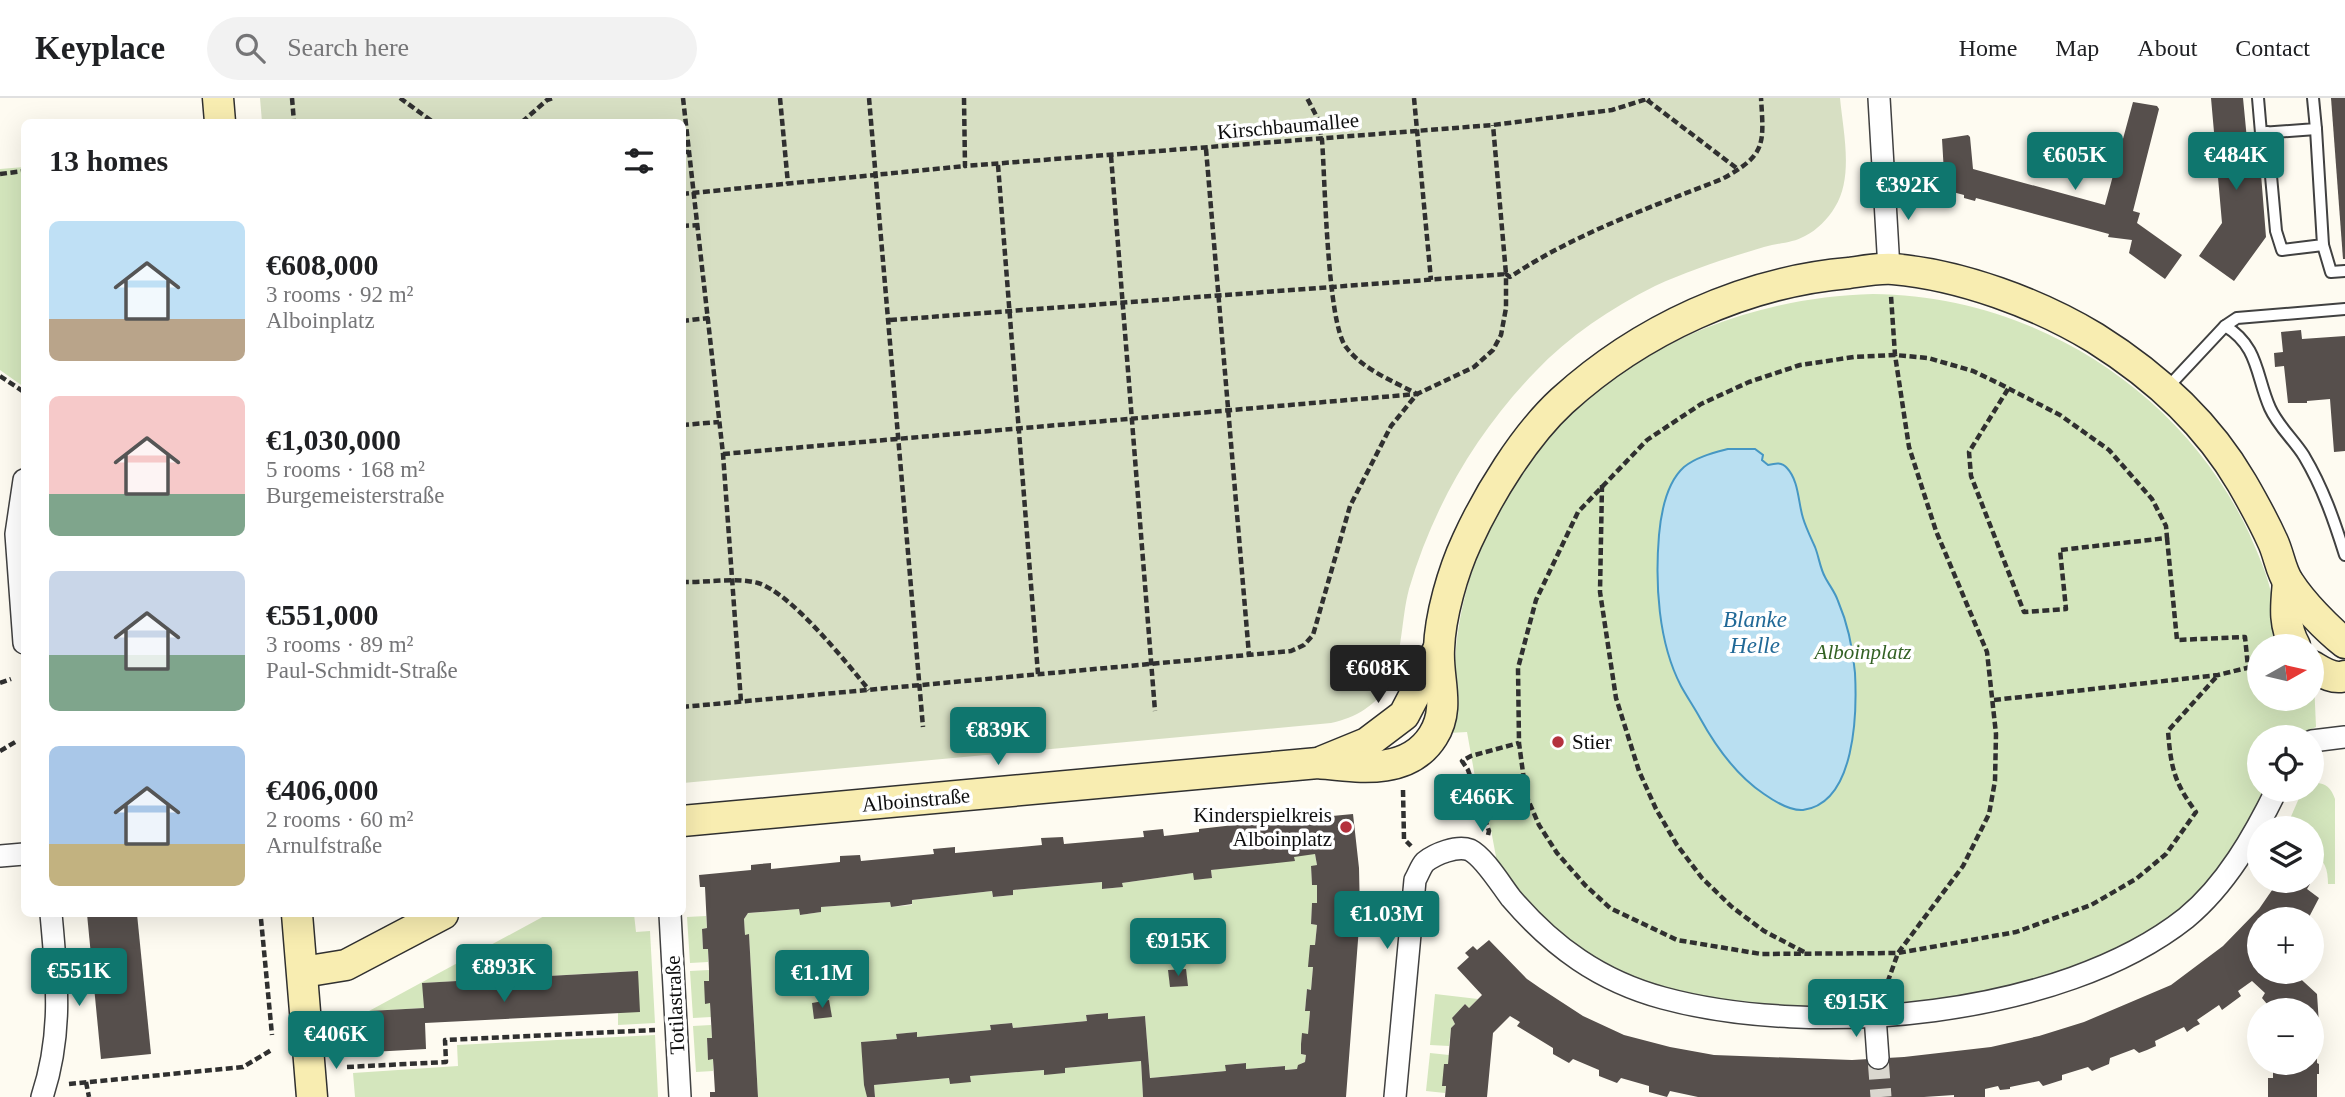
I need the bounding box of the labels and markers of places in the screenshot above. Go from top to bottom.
pin: €605K [2026,132,2124,192]
pin: €484K [2187,132,2285,192]
pin: €392K [1859,162,1957,222]
pin: €608K [1329,646,1427,705]
pin: €839K [949,708,1047,767]
place label: Stier [1572,730,1612,754]
marker: Stier [1550,734,1566,750]
pin: €466K [1433,774,1531,834]
place label: Kinderspielkreis Alboinplatz [1193,803,1332,851]
marker: Kinderspielkreis Alboinplatz [1338,819,1354,835]
pin: €1.03M [1330,892,1444,951]
pin: €915K [1129,918,1227,978]
pin: €893K [455,944,553,1004]
pin: €551K [30,948,128,1008]
pin: €1.1M [773,950,871,1010]
pin: €915K [1807,979,1905,1039]
pin: €406K [287,1012,385,1071]

